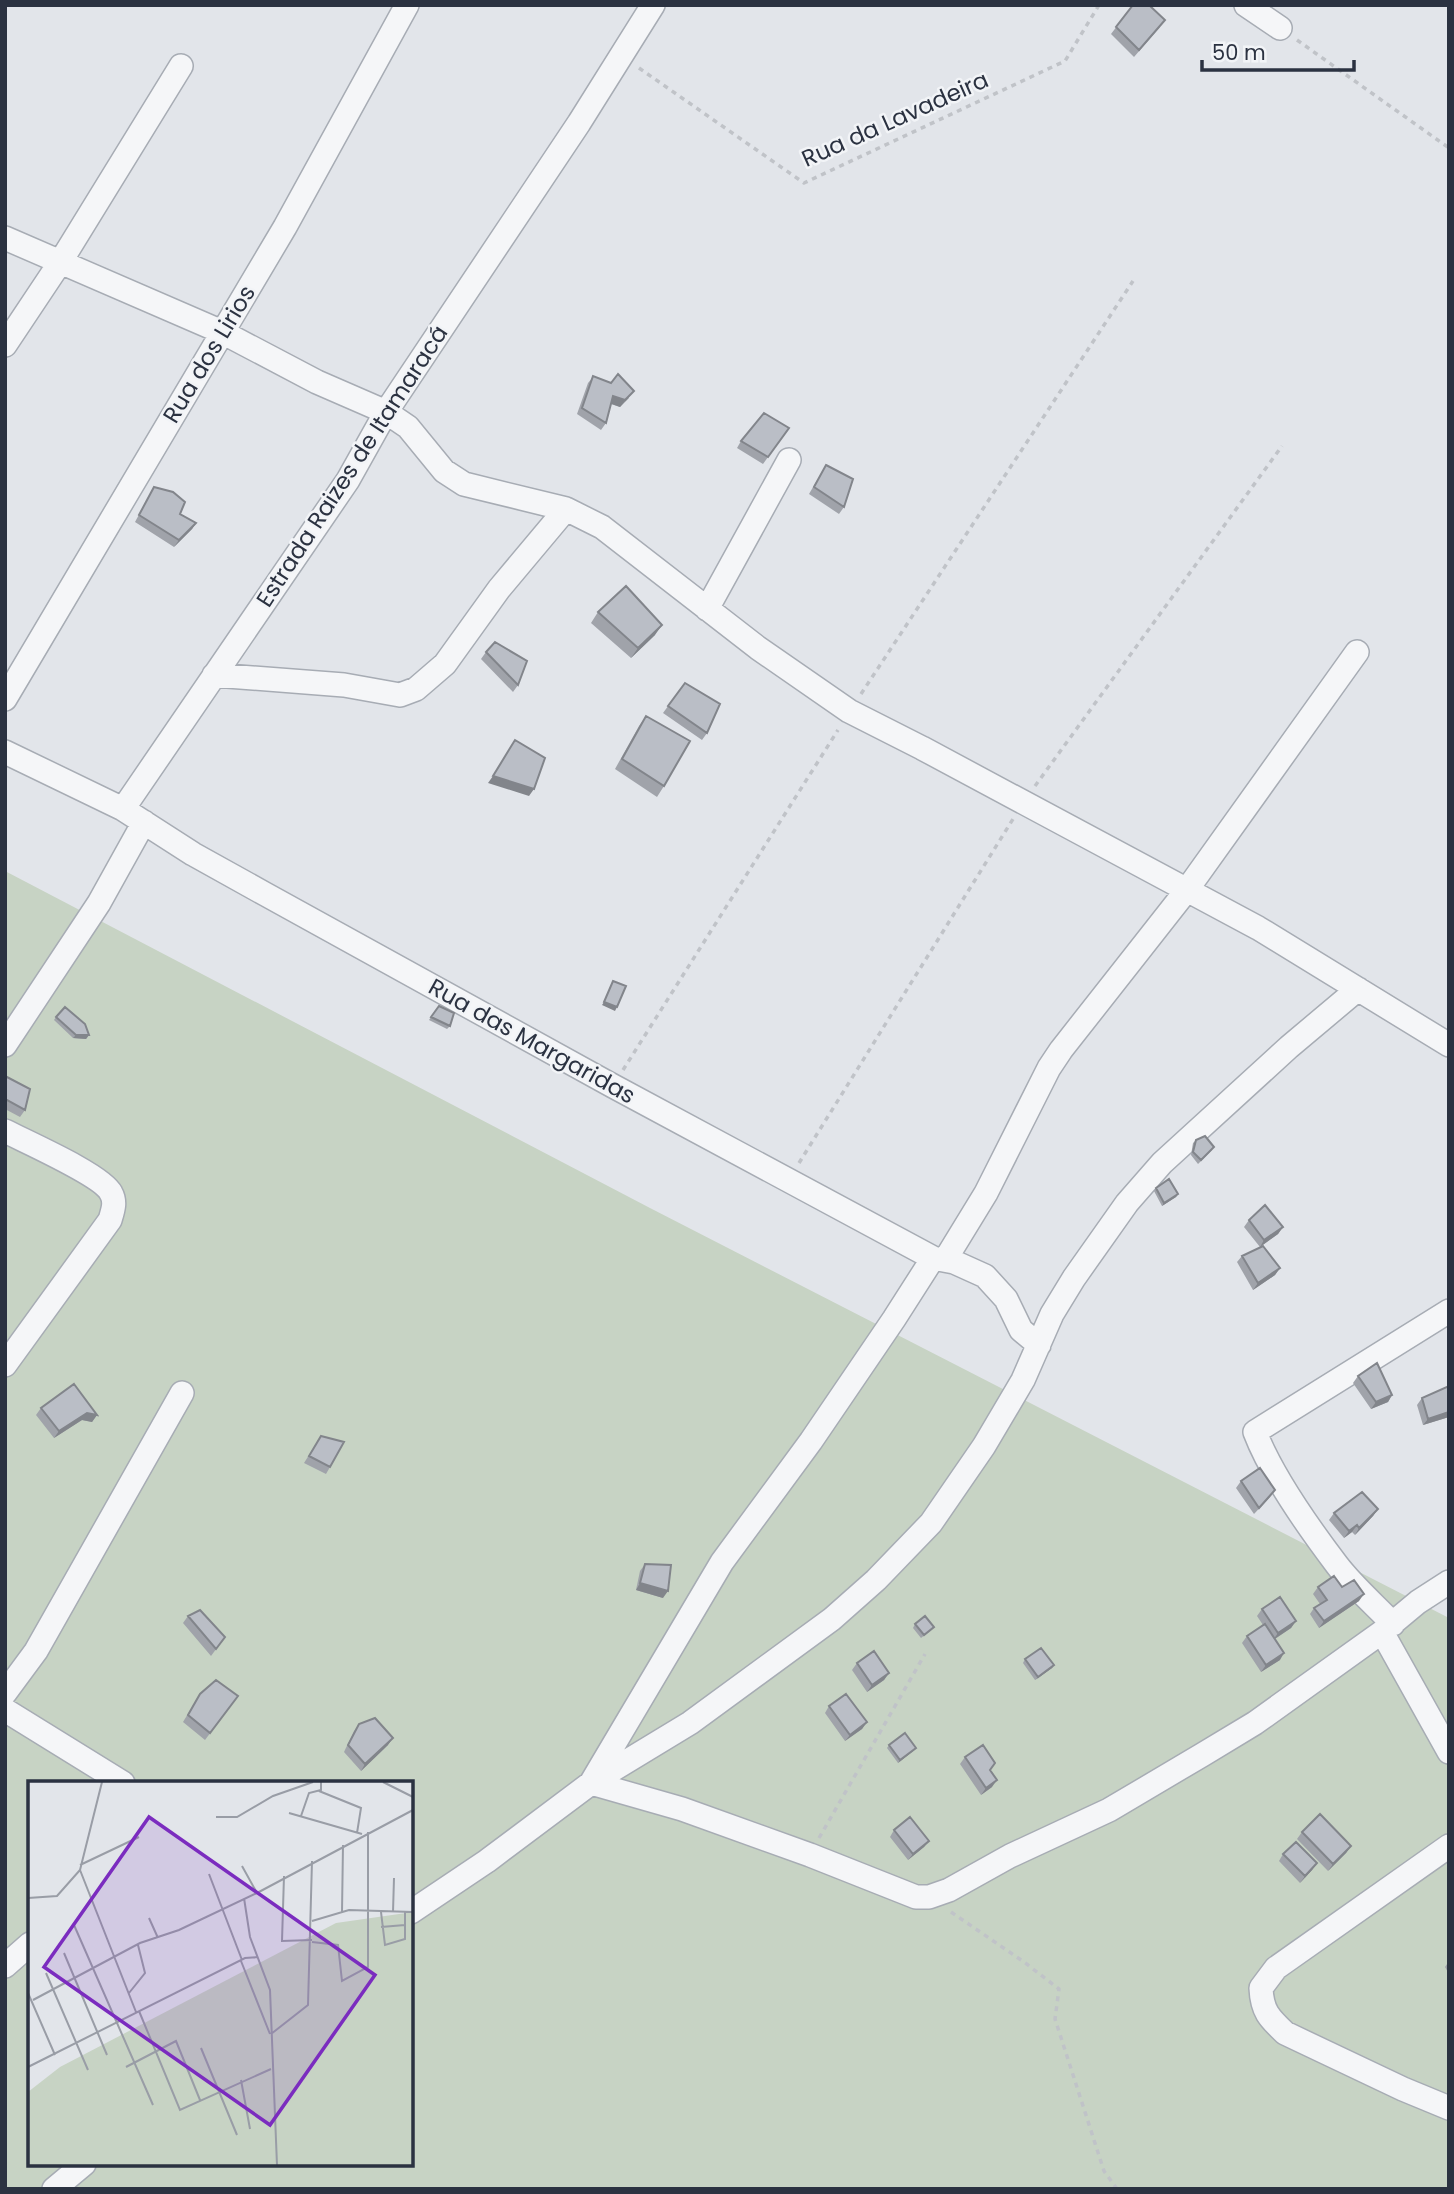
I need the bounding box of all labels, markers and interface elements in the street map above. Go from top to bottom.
scale bar [1202,28,1354,72]
text: 50 m [1212,38,1266,67]
street label: Rua da Lavadeira [797,63,993,175]
street label: Rua dos Lirios [155,279,263,429]
street label: Estrada Raizes de Itamaracá [249,319,455,613]
street label: Rua das Margaridas [423,971,641,1111]
inset map [28,1781,413,2166]

